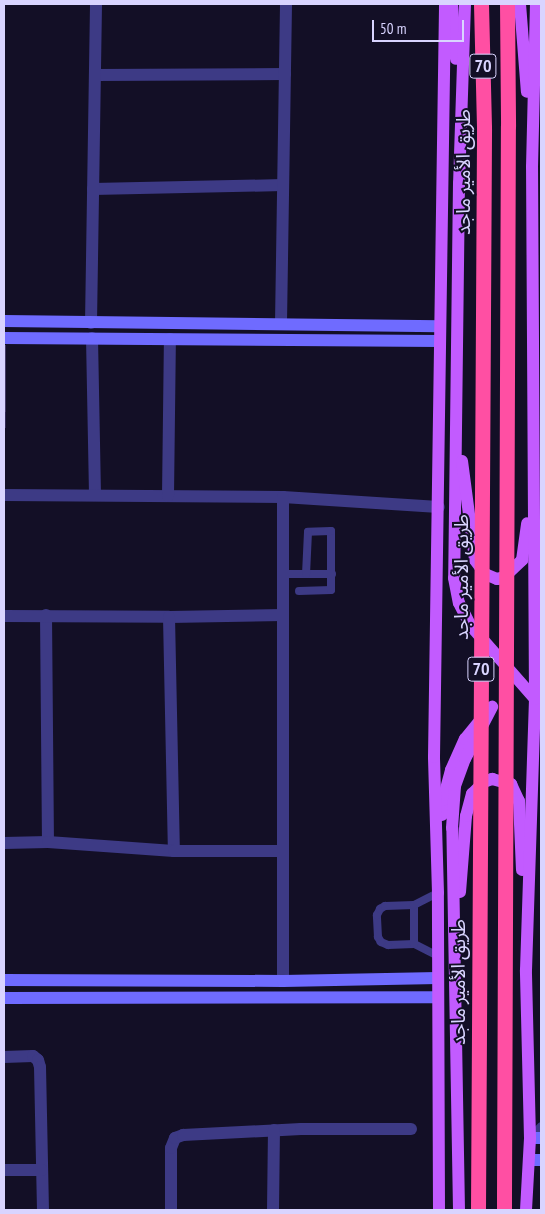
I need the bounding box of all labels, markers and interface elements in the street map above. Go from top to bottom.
scale bar [375,10,468,42]
text: 50 m [380,19,406,38]
road number: 70 [469,50,497,82]
street label: طريق الأمير ماجد [453,109,475,235]
street label: طريق الأمير ماجد [451,514,473,640]
road number: 70 [467,654,495,684]
street label: طريق الأمير ماجد [448,919,470,1045]

